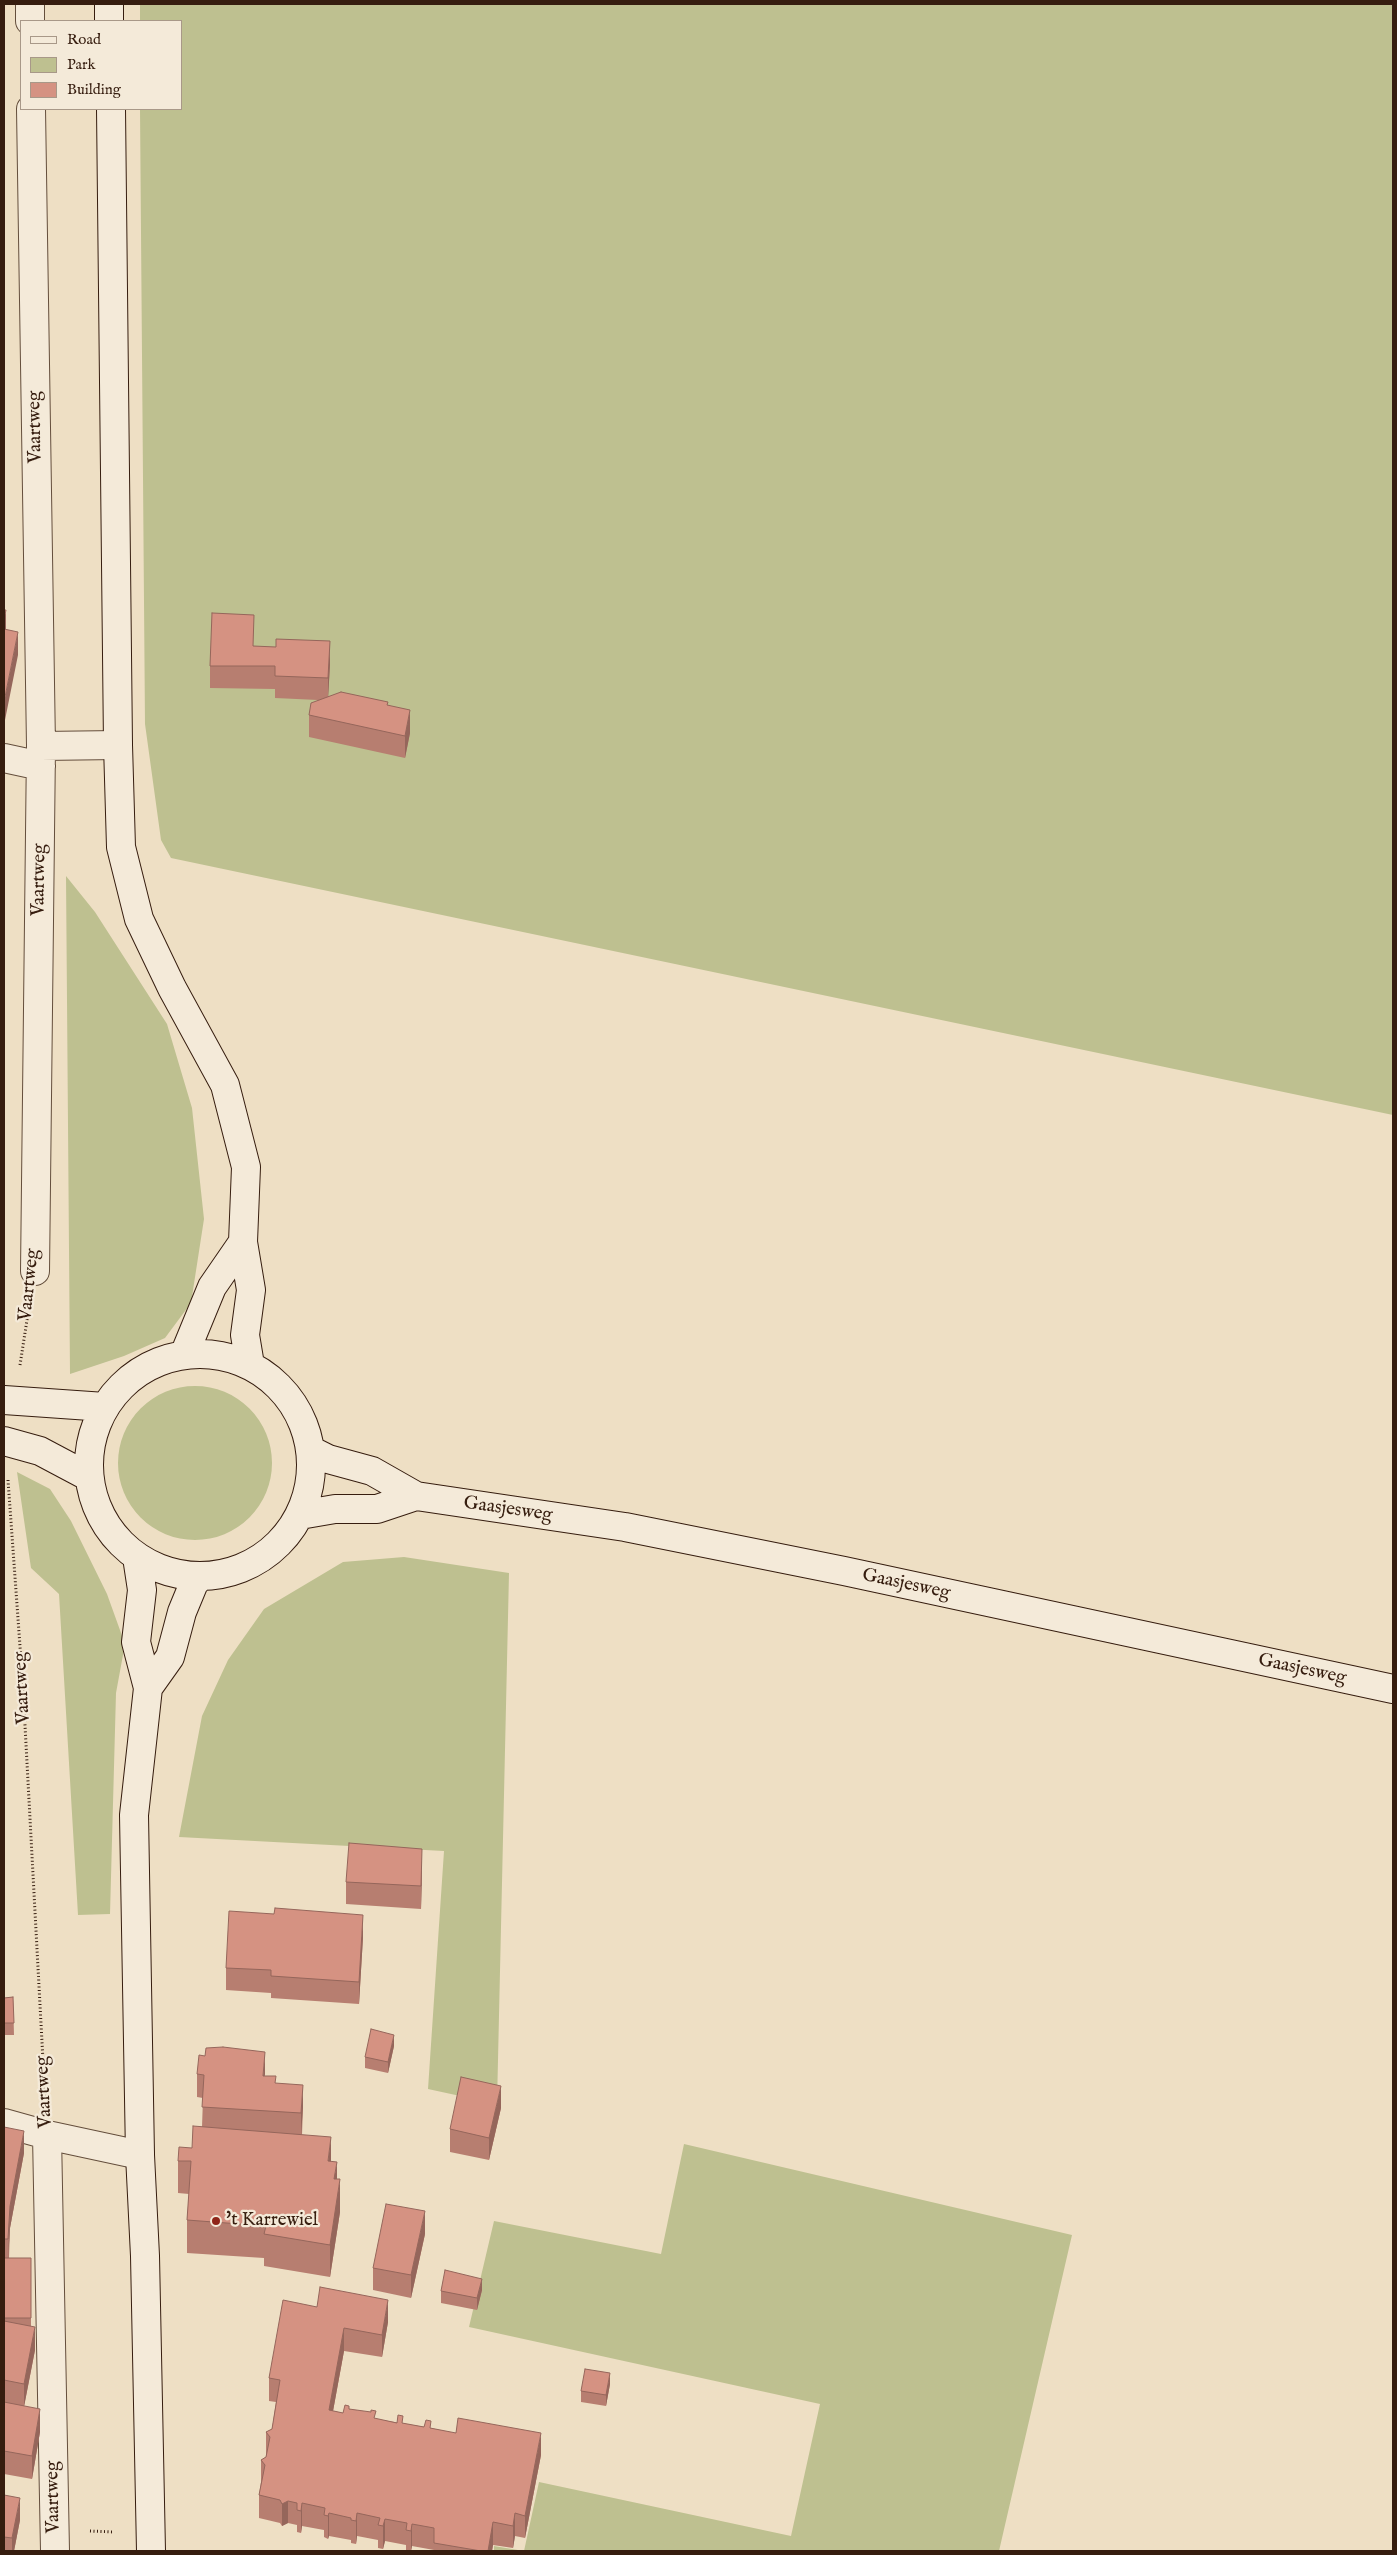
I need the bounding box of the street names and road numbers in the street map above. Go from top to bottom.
street label: Vaartweg [24,391,48,463]
street label: Vaartweg [28,844,52,916]
street label: Vaartweg [15,1248,45,1322]
street label: Gaasjesweg [462,1492,554,1528]
street label: Gaasjesweg [860,1565,952,1605]
street label: Gaasjesweg [1256,1650,1348,1690]
street label: Vaartweg [10,1651,36,1725]
street label: Vaartweg [32,2055,58,2129]
street label: Vaartweg [42,2461,66,2533]

